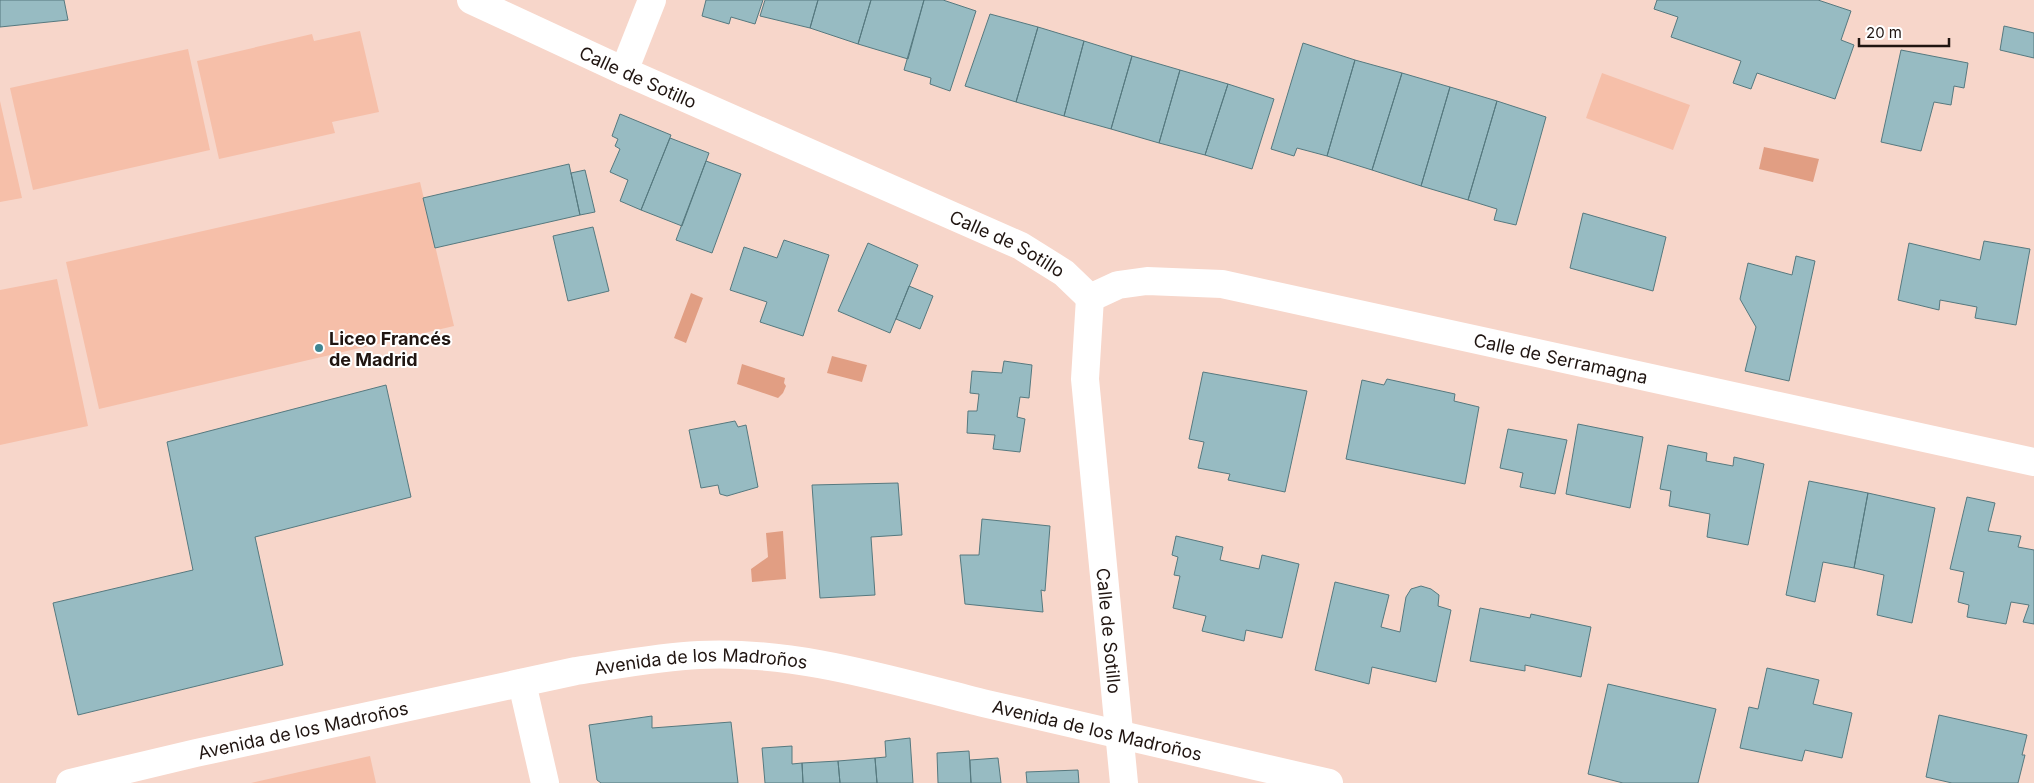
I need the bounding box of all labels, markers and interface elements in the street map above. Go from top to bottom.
scale bar [1859,15,1949,47]
text: 20 m [1866,23,1902,42]
street label: Calle de Sotillo [576,41,700,112]
street label: Calle de Sotillo [947,205,1069,281]
place label: Liceo Francés de Madrid [329,328,451,370]
street label: Calle de Serramagna [1472,329,1650,388]
marker: Liceo Francés de Madrid [313,342,325,354]
street label: Calle de Sotillo [1093,567,1126,695]
street label: Avenida de los Madroños [593,644,809,679]
street label: Avenida de los Madroños [990,695,1204,764]
street label: Avenida de los Madroños [196,697,410,763]

